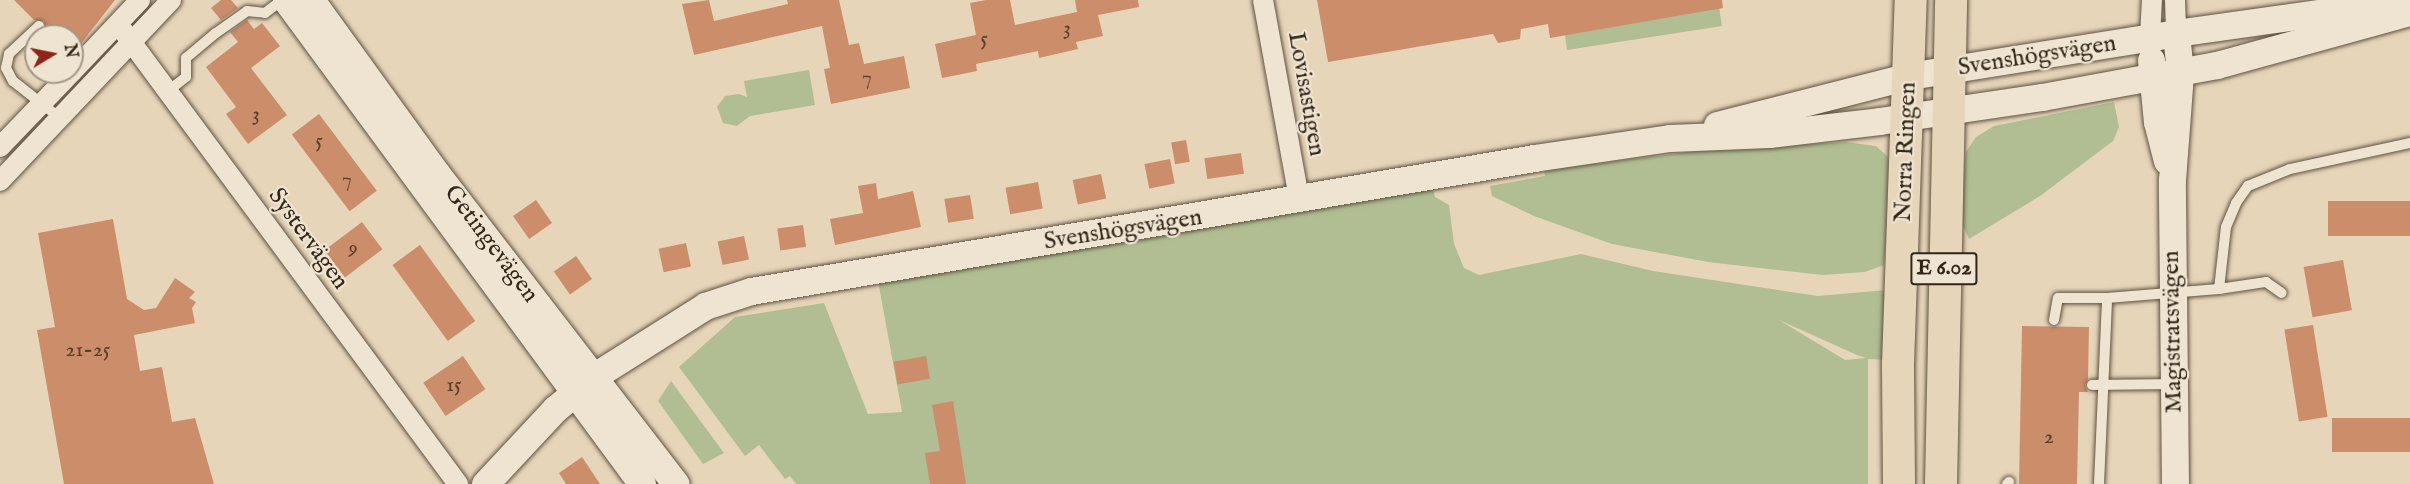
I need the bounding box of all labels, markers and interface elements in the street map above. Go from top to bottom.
house number: 3 [1063,16,1071,42]
north arrow [24,24,84,84]
house number: 5 [980,27,988,53]
street label: Svenshögsvägen [1956,29,2118,83]
street label: Lovisastigen [1281,30,1331,158]
text: N [59,43,81,60]
house number: 7 [862,66,872,92]
street label: Norra Ringen [1889,81,1923,223]
house number: 3 [252,102,260,128]
house number: 5 [315,129,323,155]
house number: 7 [342,168,352,194]
street label: Getingevägen [438,180,544,308]
street label: Systervägen [262,183,354,295]
street label: Svenshögsvägen [1042,203,1204,257]
house number: 9 [348,236,358,262]
road number: E 6.02 [1910,250,1978,288]
street label: Magistratsvägen [2157,250,2189,414]
house number: 21-25 [66,338,110,364]
house number: 15 [446,373,462,399]
house number: 2 [2044,425,2054,451]

